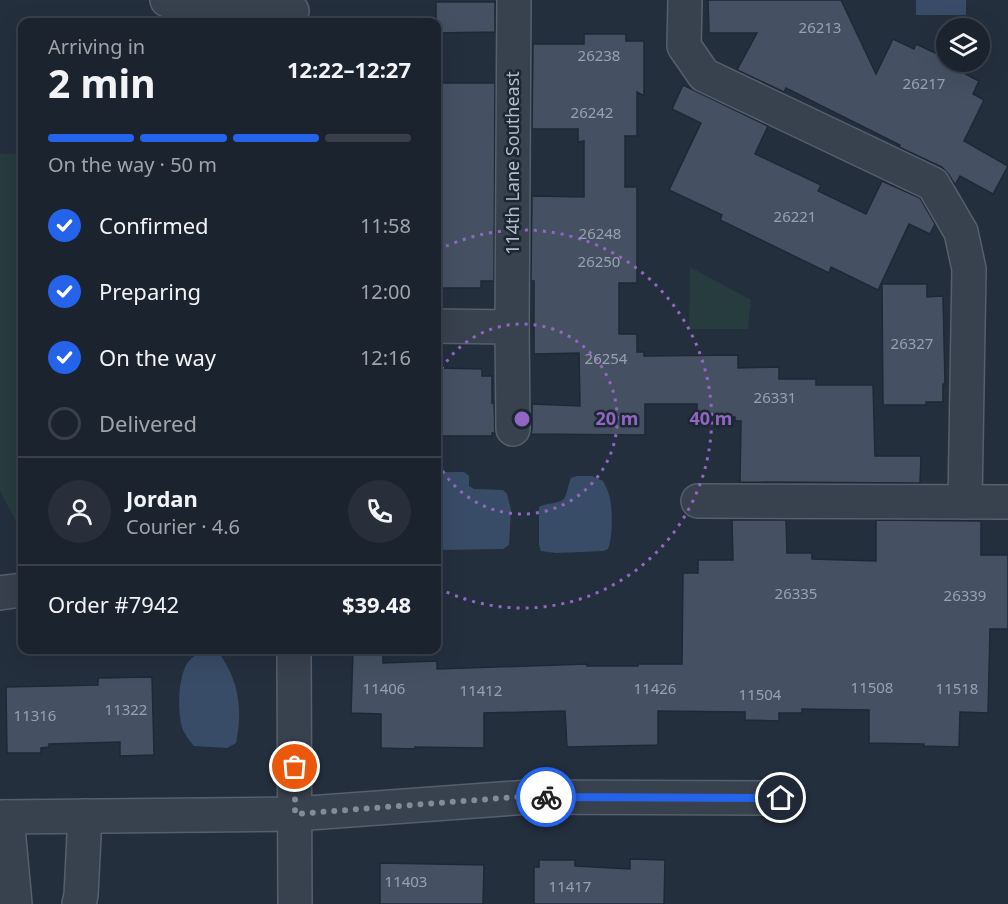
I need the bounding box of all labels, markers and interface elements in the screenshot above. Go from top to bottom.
house number: 26213 [799,17,841,37]
map controls [936,18,990,72]
button: layers [936,18,990,72]
text: Arriving in [48,33,145,60]
house number: 26238 [578,45,620,65]
text: 12:22–12:27 [287,54,411,84]
text: 2 min [48,56,155,109]
street label: 114th Lane Southeast [500,71,524,255]
house number: 26217 [903,73,945,93]
house number: 26242 [571,102,613,122]
text: On the way · 50 m [48,151,217,178]
house number: 26221 [774,206,816,226]
icon: check [48,209,81,242]
text: Confirmed [99,210,209,240]
text: 11:58 [360,212,411,239]
house number: 26248 [579,223,621,243]
house number: 26250 [578,251,620,271]
icon: check [48,275,81,308]
text: Preparing [99,276,201,306]
text: 12:00 [360,278,411,305]
house number: 26327 [891,333,933,353]
icon: check [48,341,81,374]
text: On the way [99,342,216,372]
text: 12:16 [360,344,411,371]
house number: 26254 [585,348,628,368]
house number: 26331 [754,387,796,407]
text: 20 m [596,406,638,430]
text: 40 m [690,406,732,430]
text: Delivered [99,408,197,438]
centre of rings [512,409,532,429]
button: person [48,480,111,543]
button: phone [348,480,411,543]
text: Jordan [126,483,198,513]
text: Courier · 4.6 [126,513,240,540]
house number: 26335 [775,583,817,603]
house number: 26339 [944,585,986,605]
text: Order #7942 [48,589,179,619]
text: $39.48 [342,589,411,619]
house number: 11508 [851,677,893,697]
house number: 11406 [363,678,405,698]
house number: 11426 [634,678,676,698]
house number: 11518 [936,678,978,698]
house number: 11412 [460,680,502,700]
house number: 11504 [739,684,782,704]
house number: 11322 [105,699,147,719]
house number: 11316 [14,705,56,725]
pin [269,741,320,792]
icon: bag [278,750,311,783]
courier [516,767,576,827]
pin [755,772,806,823]
icon: bike [530,781,563,814]
icon: home [764,781,797,814]
house number: 11403 [385,871,427,891]
house number: 11417 [549,876,591,896]

